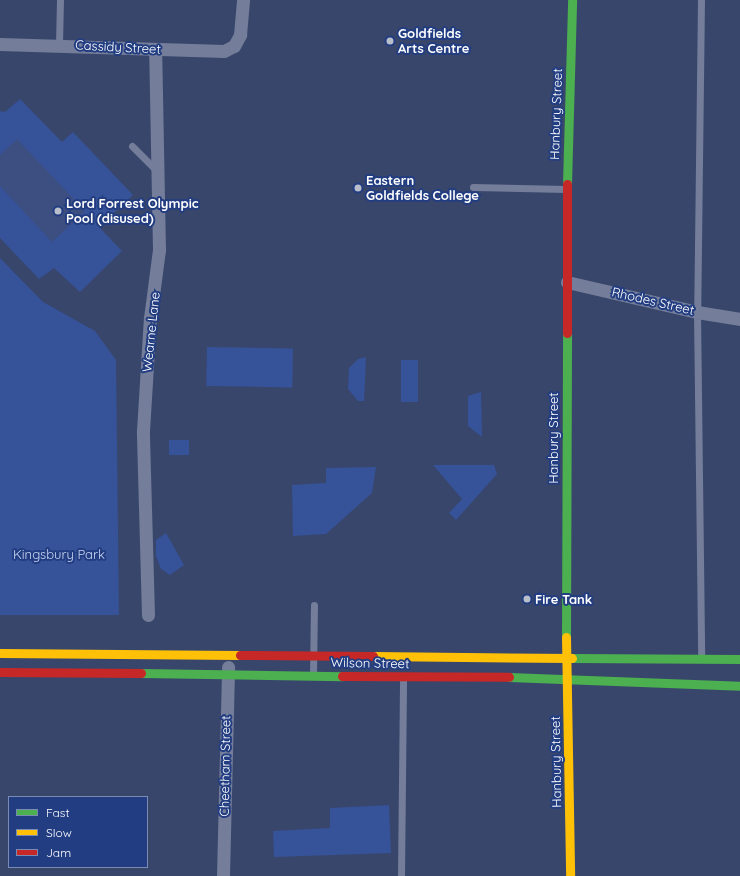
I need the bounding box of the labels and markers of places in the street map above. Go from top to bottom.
place label: Goldfields Arts Centre [398,26,469,57]
marker: Goldfields Arts Centre [385,36,395,46]
place label: Eastern Goldfields College [366,173,479,204]
marker: Eastern Goldfields College [353,183,363,193]
place label: Lord Forrest Olympic Pool (disused) [66,196,198,227]
marker: Lord Forrest Olympic Pool (disused) [53,206,63,216]
place label: Fire Tank [535,591,592,607]
marker: Fire Tank [522,594,532,604]

